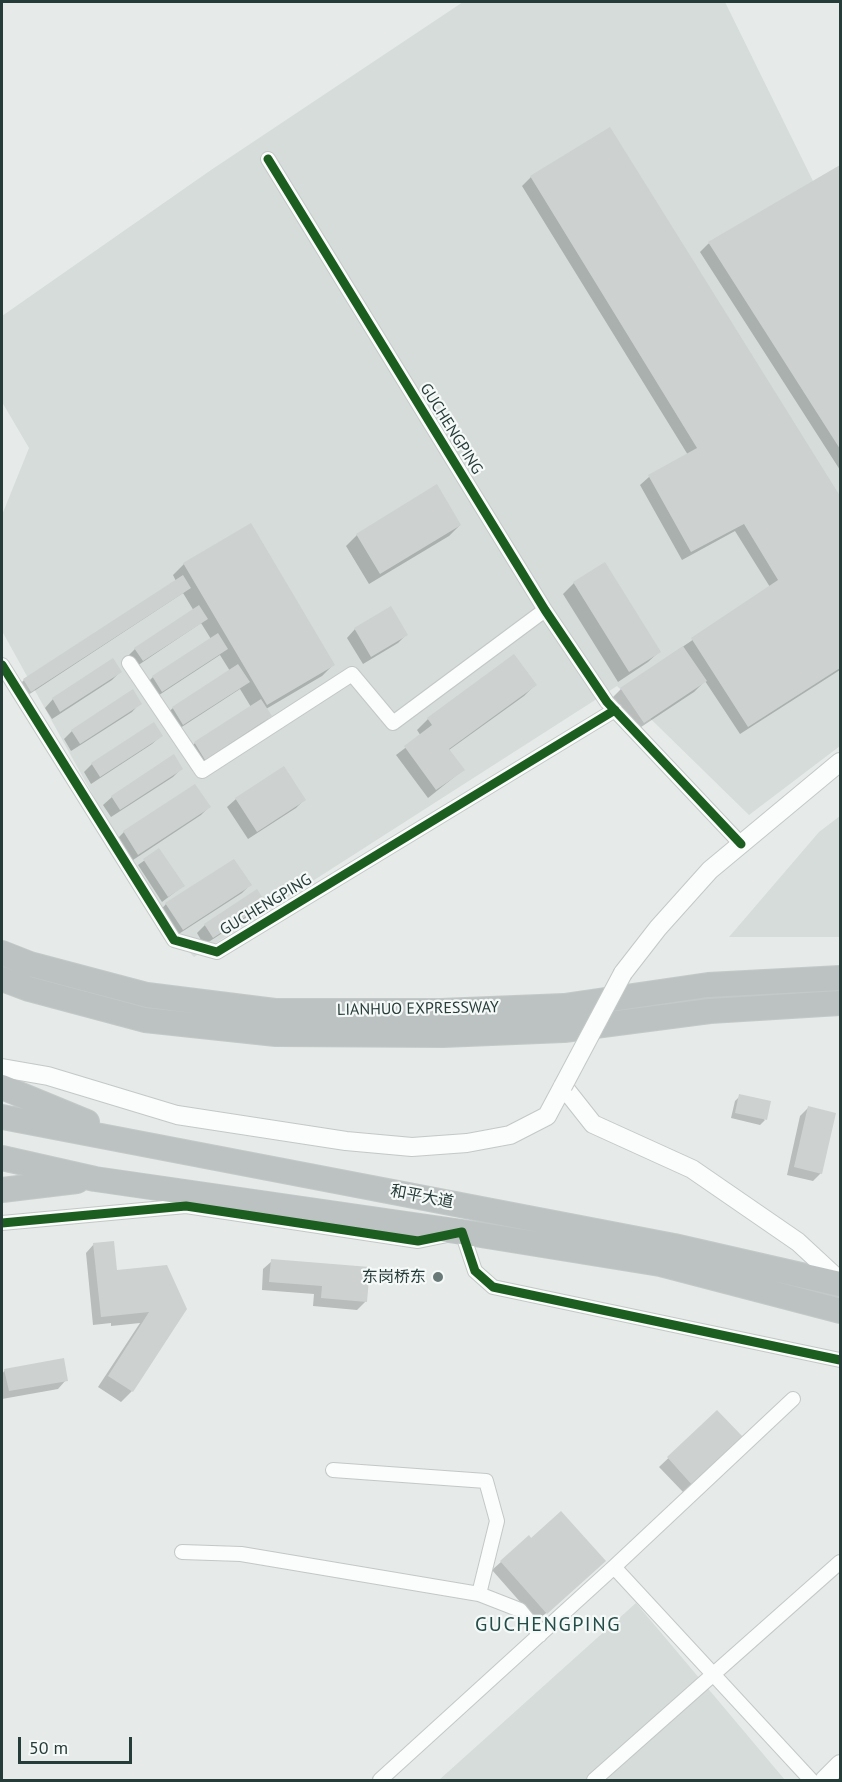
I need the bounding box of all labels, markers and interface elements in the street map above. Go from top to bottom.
street label: GUCHENGPING [415,380,487,478]
street label: GUCHENGPING [217,870,315,940]
street label: LIANHUO EXPRESSWAY [337,998,499,1020]
street label: 和平大道 [389,1181,455,1213]
place label: 东岗桥东 [362,1267,426,1287]
marker: 东岗桥东 [431,1270,445,1284]
district label: GUCHENGPING [475,1613,621,1637]
scale bar [21,1725,135,1763]
text: 50 m [29,1736,68,1759]

